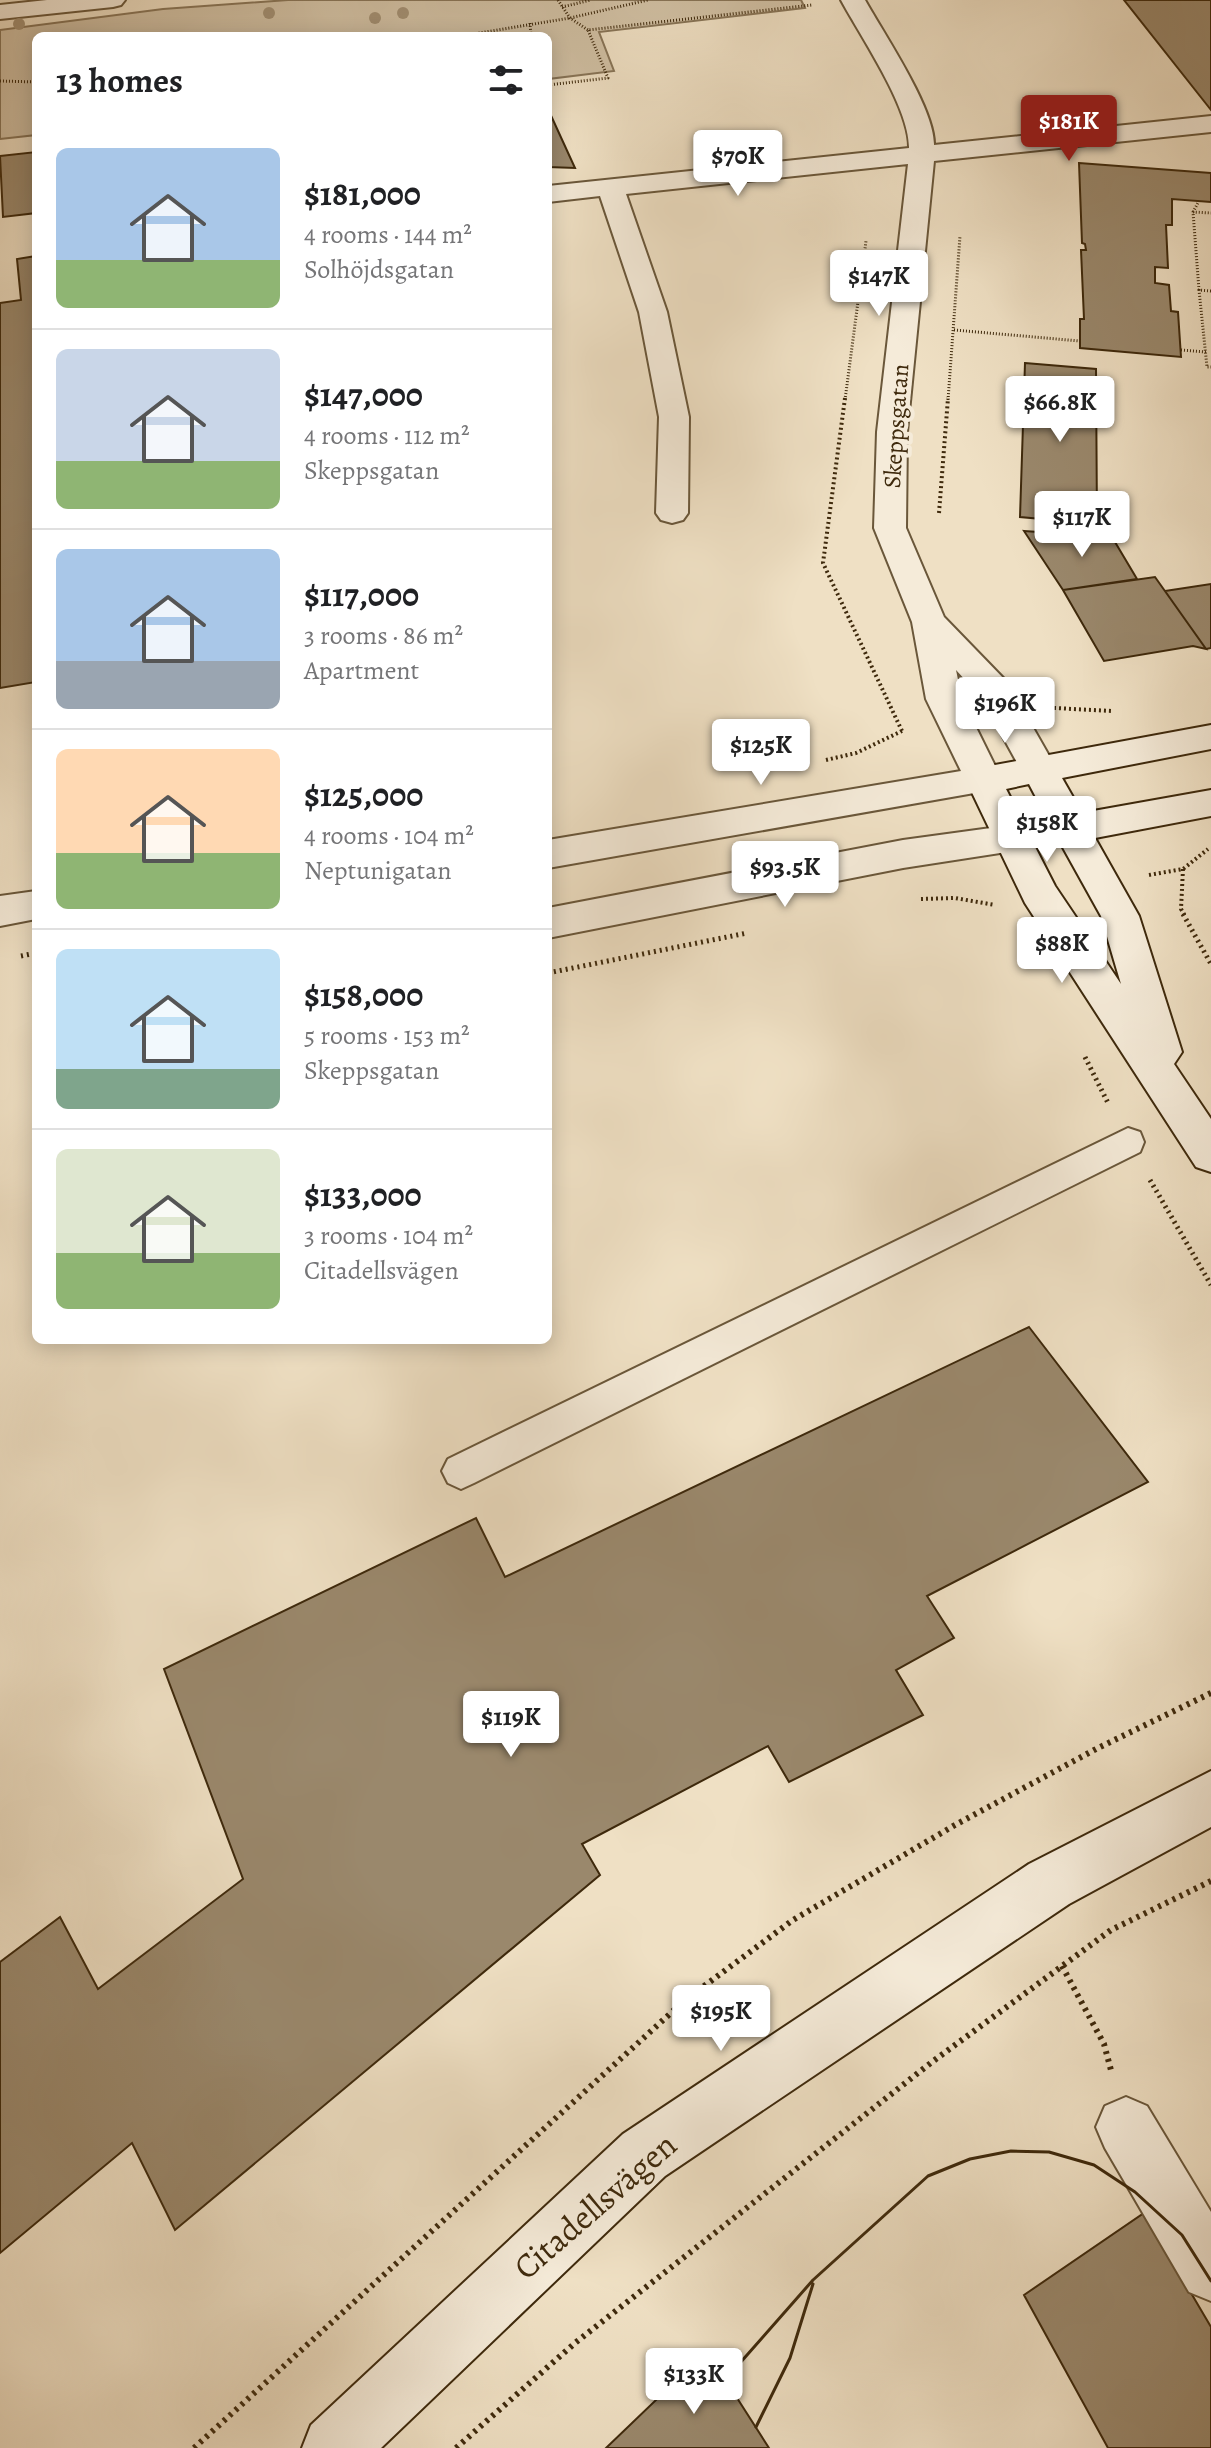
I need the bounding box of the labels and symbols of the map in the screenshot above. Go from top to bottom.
pin: $181K [1013,95,1125,163]
pin: $70K [691,130,785,198]
pin: $147K [823,250,935,318]
street label: Skeppsgatan [876,363,916,489]
pin: $66.8K [995,376,1125,444]
pin: $117K [1026,491,1138,559]
pin: $196K [949,677,1061,745]
pin: $125K [705,719,817,787]
pin: $158K [991,796,1103,864]
pin: $93.5K [720,841,850,909]
pin: $88K [1015,917,1109,985]
pin: $119K [455,1691,567,1759]
pin: $195K [665,1985,777,2053]
street label: Citadellsvägen [503,2122,687,2290]
pin: $133K [638,2348,750,2416]

